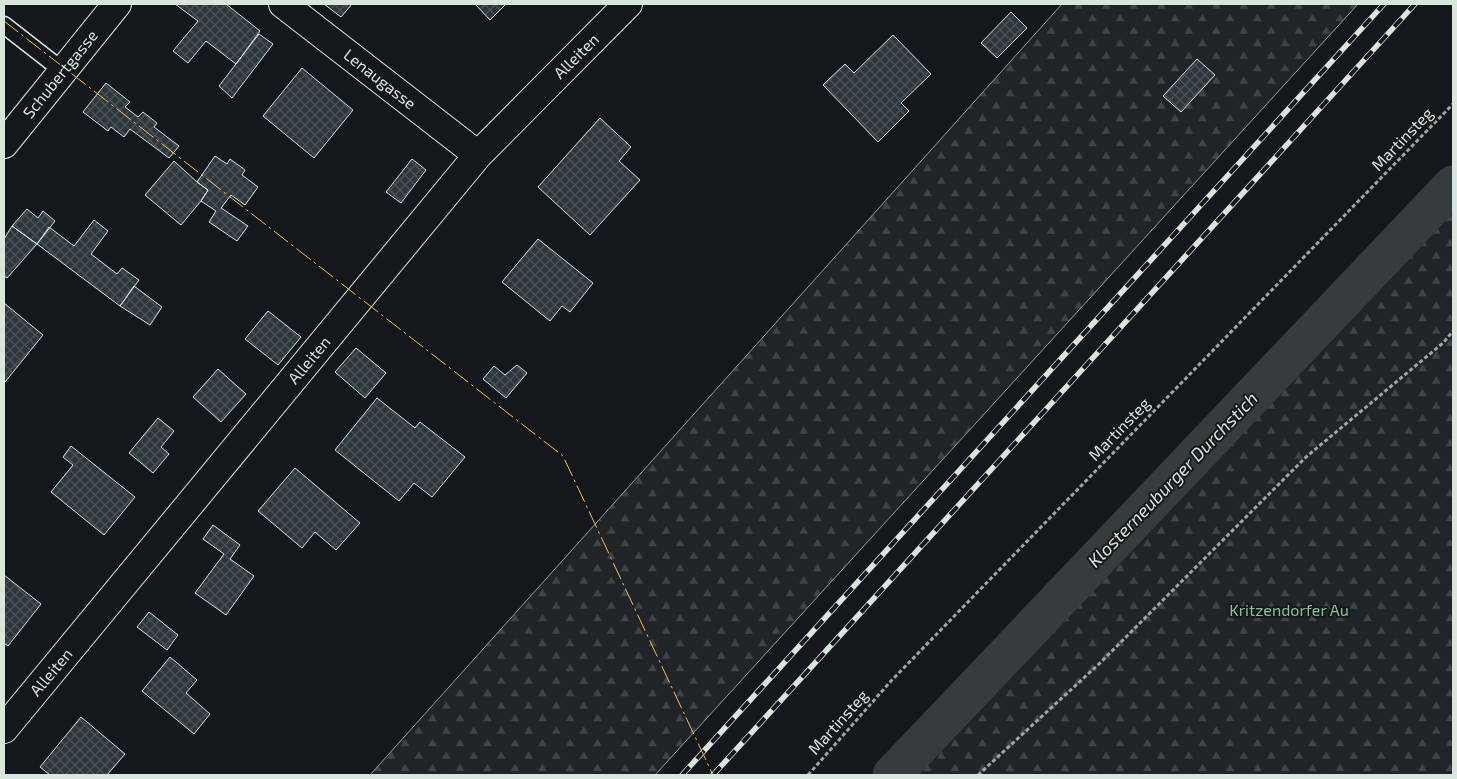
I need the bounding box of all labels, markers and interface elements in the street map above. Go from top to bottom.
street label: Schubertgasse [18,26,101,122]
street label: Alleiten [549,29,602,82]
street label: Lenaugasse [340,45,420,113]
street label: Martinsteg [1367,103,1436,174]
street label: Alleiten [283,332,334,387]
water label: Klosterneuburger Durchstich [1083,387,1262,572]
street label: Martinsteg [1084,393,1153,464]
park label: Kritzendorfer Au [1229,600,1349,619]
street label: Alleiten [25,644,76,699]
street label: Martinsteg [804,685,872,758]

